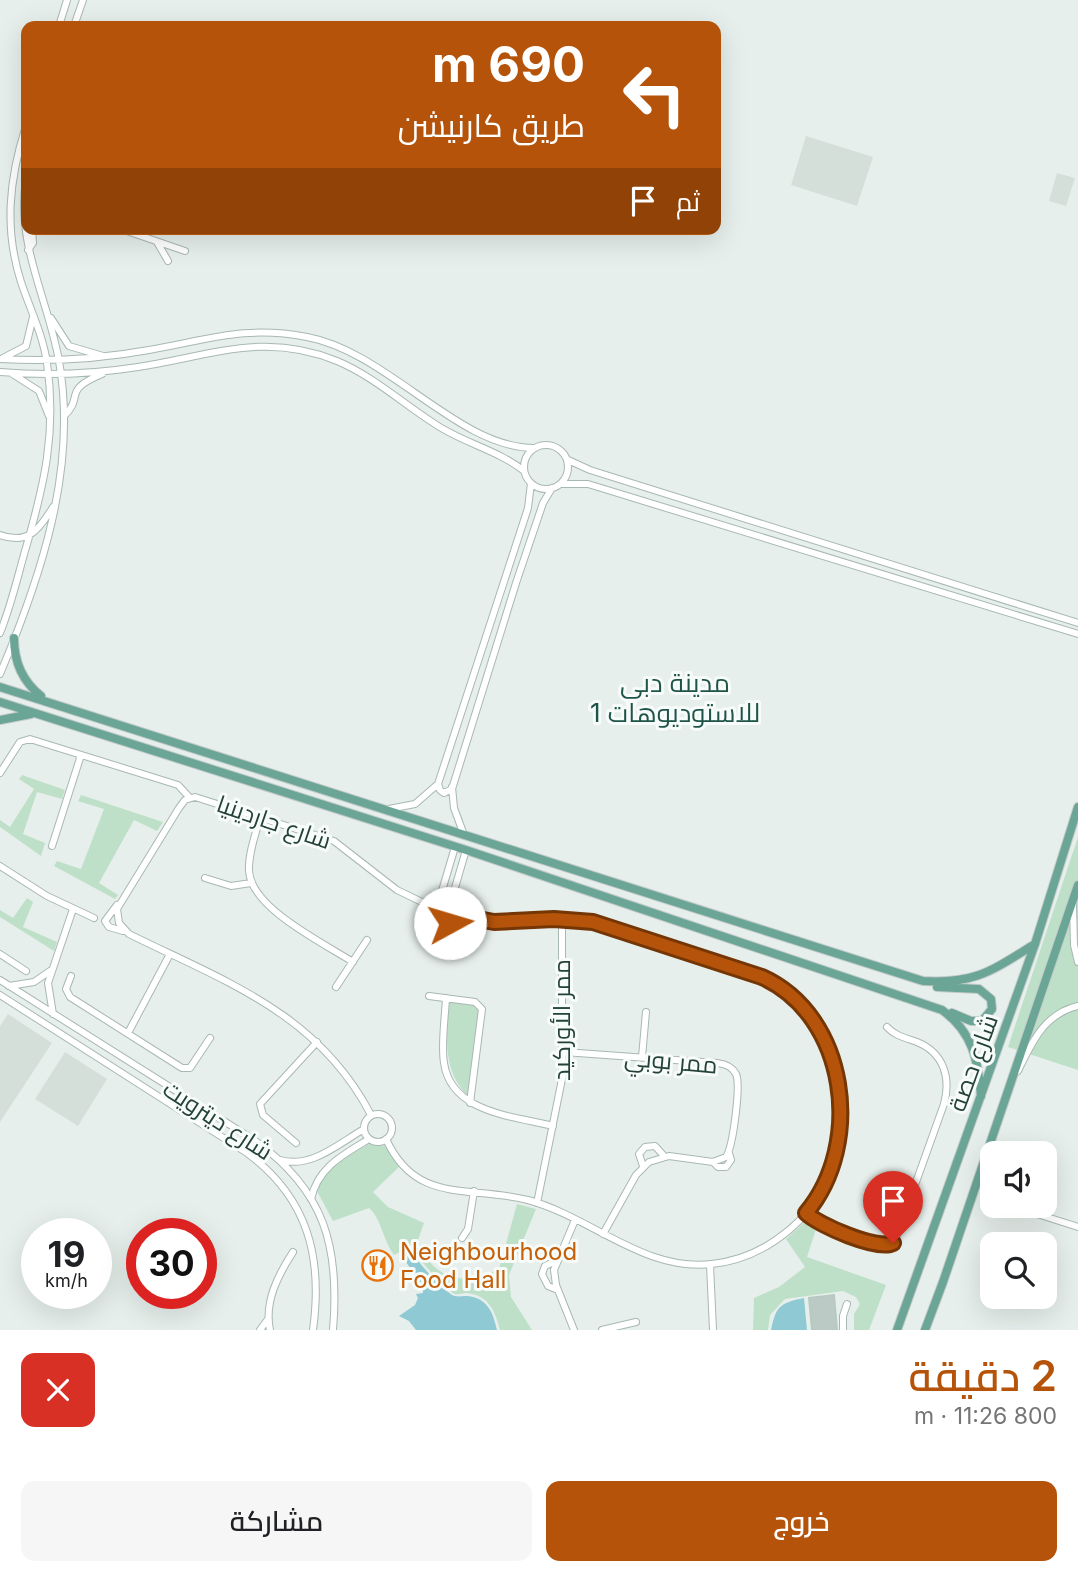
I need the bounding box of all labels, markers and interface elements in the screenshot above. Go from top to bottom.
text: 690 m [432,35,585,94]
icon: left [609,49,700,140]
text: طريق كارنيشن [398,106,585,145]
icon: arrive [624,182,662,220]
text: ثم [676,186,700,217]
district label: مدينة دبي للاستوديوهات 1 [590,667,760,728]
street label: شارع جاردينيا [212,789,335,857]
position arrow [413,886,487,960]
street label: ممر الأوركيد [547,959,576,1081]
street label: شارع حصة [942,1011,1006,1116]
street label: ممر بوبي [623,1042,719,1084]
street label: شارع ديترويت [157,1074,278,1168]
map controls [980,1141,1057,1309]
button: sound [980,1141,1057,1218]
pin [863,1171,923,1243]
icon: arrive [874,1182,912,1220]
speed limit sign: 30 [126,1218,217,1309]
button: search [980,1232,1057,1309]
text: 19 [48,1233,85,1275]
place label: Neighbourhood Food Hall [400,1237,577,1294]
restaurant icon: Neighbourhood Food Hall [360,1248,394,1282]
text: km/h [45,1270,88,1291]
text: 2 دقيقة [908,1350,1057,1401]
button: close [21,1353,95,1427]
text: 800 m · 11:26 [914,1402,1057,1430]
button: مشاركة [21,1481,532,1561]
button: خروج [546,1481,1057,1561]

